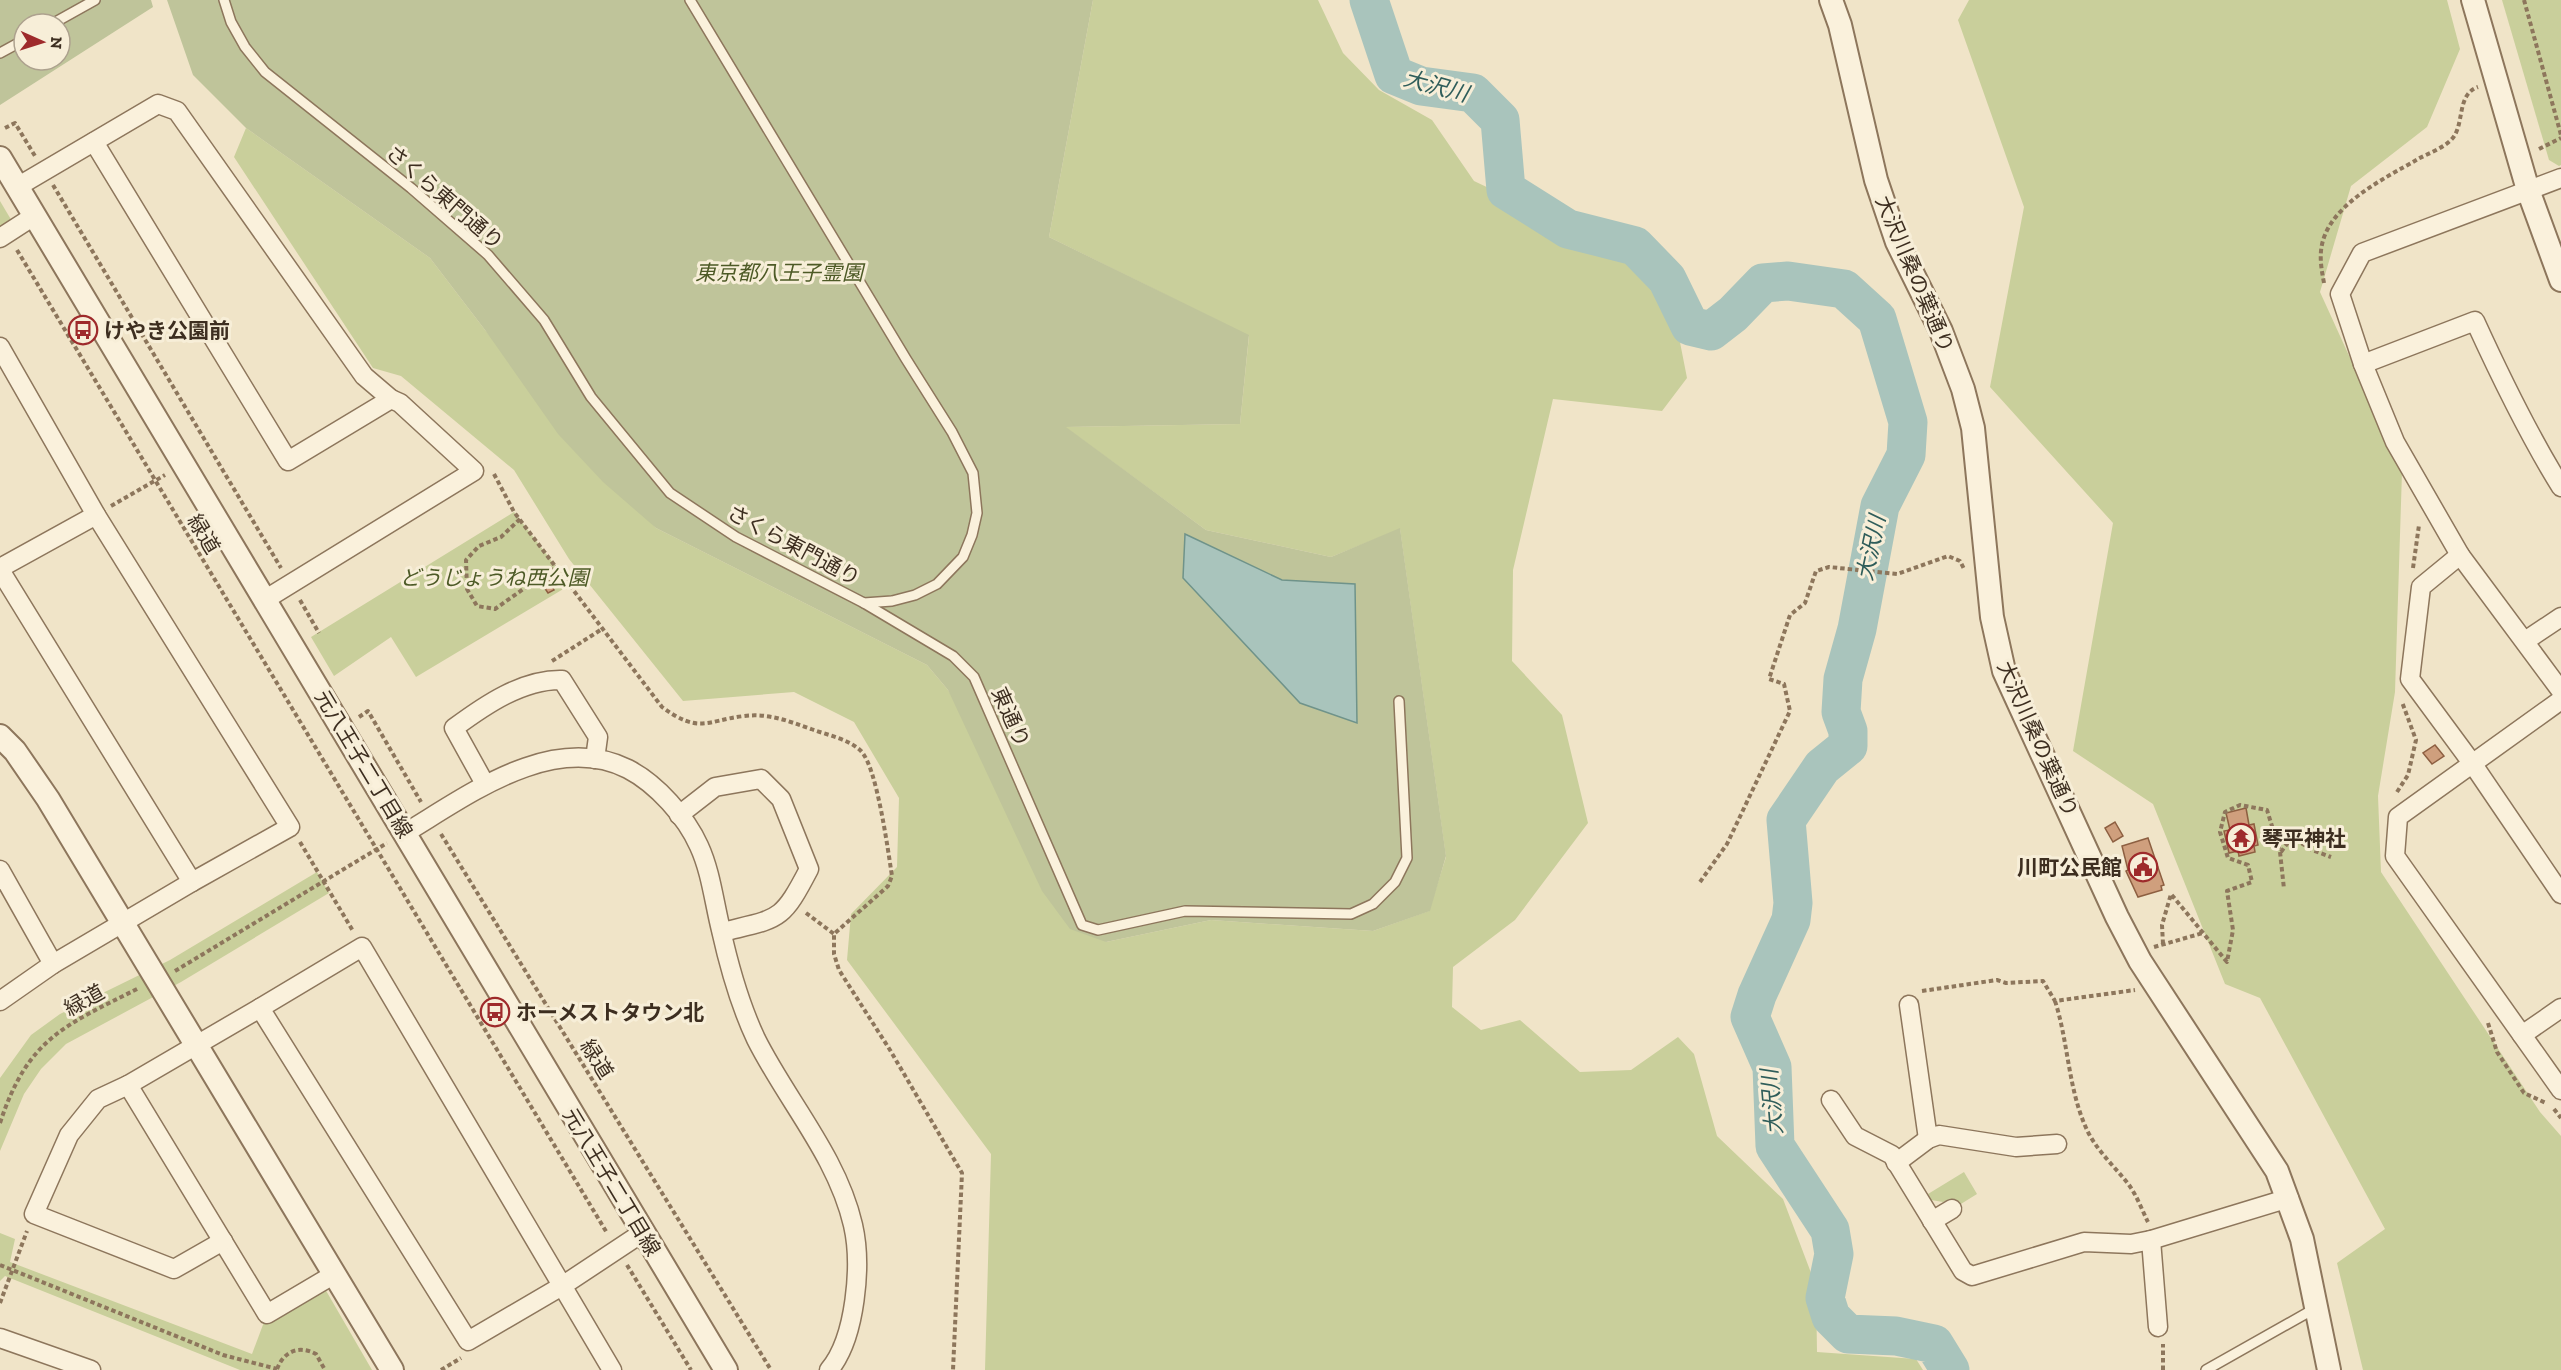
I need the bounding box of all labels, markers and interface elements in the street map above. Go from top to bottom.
north arrow [12,12,72,72]
text: N [47,36,66,49]
water label: 大沢川 [1401,64,1473,108]
street label: さくら東門通り [381,139,509,255]
street label: 大沢川桑の葉通り [1871,192,1959,356]
park label: 東京都八王子霊園 [695,260,866,285]
bus stop icon: けやき公園前 [67,314,99,346]
place label: けやき公園前 [104,318,230,343]
street label: さくら東門通り [723,499,865,591]
street label: 緑道 [182,510,226,558]
water label: 大沢川 [1851,511,1891,583]
park label: どうじょうね西公園 [400,565,591,590]
street label: 大沢川桑の葉通り [1992,657,2084,821]
street label: 東通り [987,683,1035,751]
street label: 元八王子二丁目線 [310,686,418,842]
temple icon: 琴平神社 [2225,822,2257,854]
place label: 琴平神社 [2262,826,2346,851]
public building icon: 川町公民館 [2127,851,2159,883]
place label: 川町公民館 [2017,855,2122,880]
street label: 緑道 [60,979,108,1021]
bus stop icon: ホーメストタウン北 [479,996,511,1028]
place label: ホーメストタウン北 [516,1000,704,1025]
street label: 緑道 [575,1035,619,1083]
water label: 大沢川 [1756,1066,1788,1136]
street label: 元八王子二丁目線 [558,1104,666,1260]

